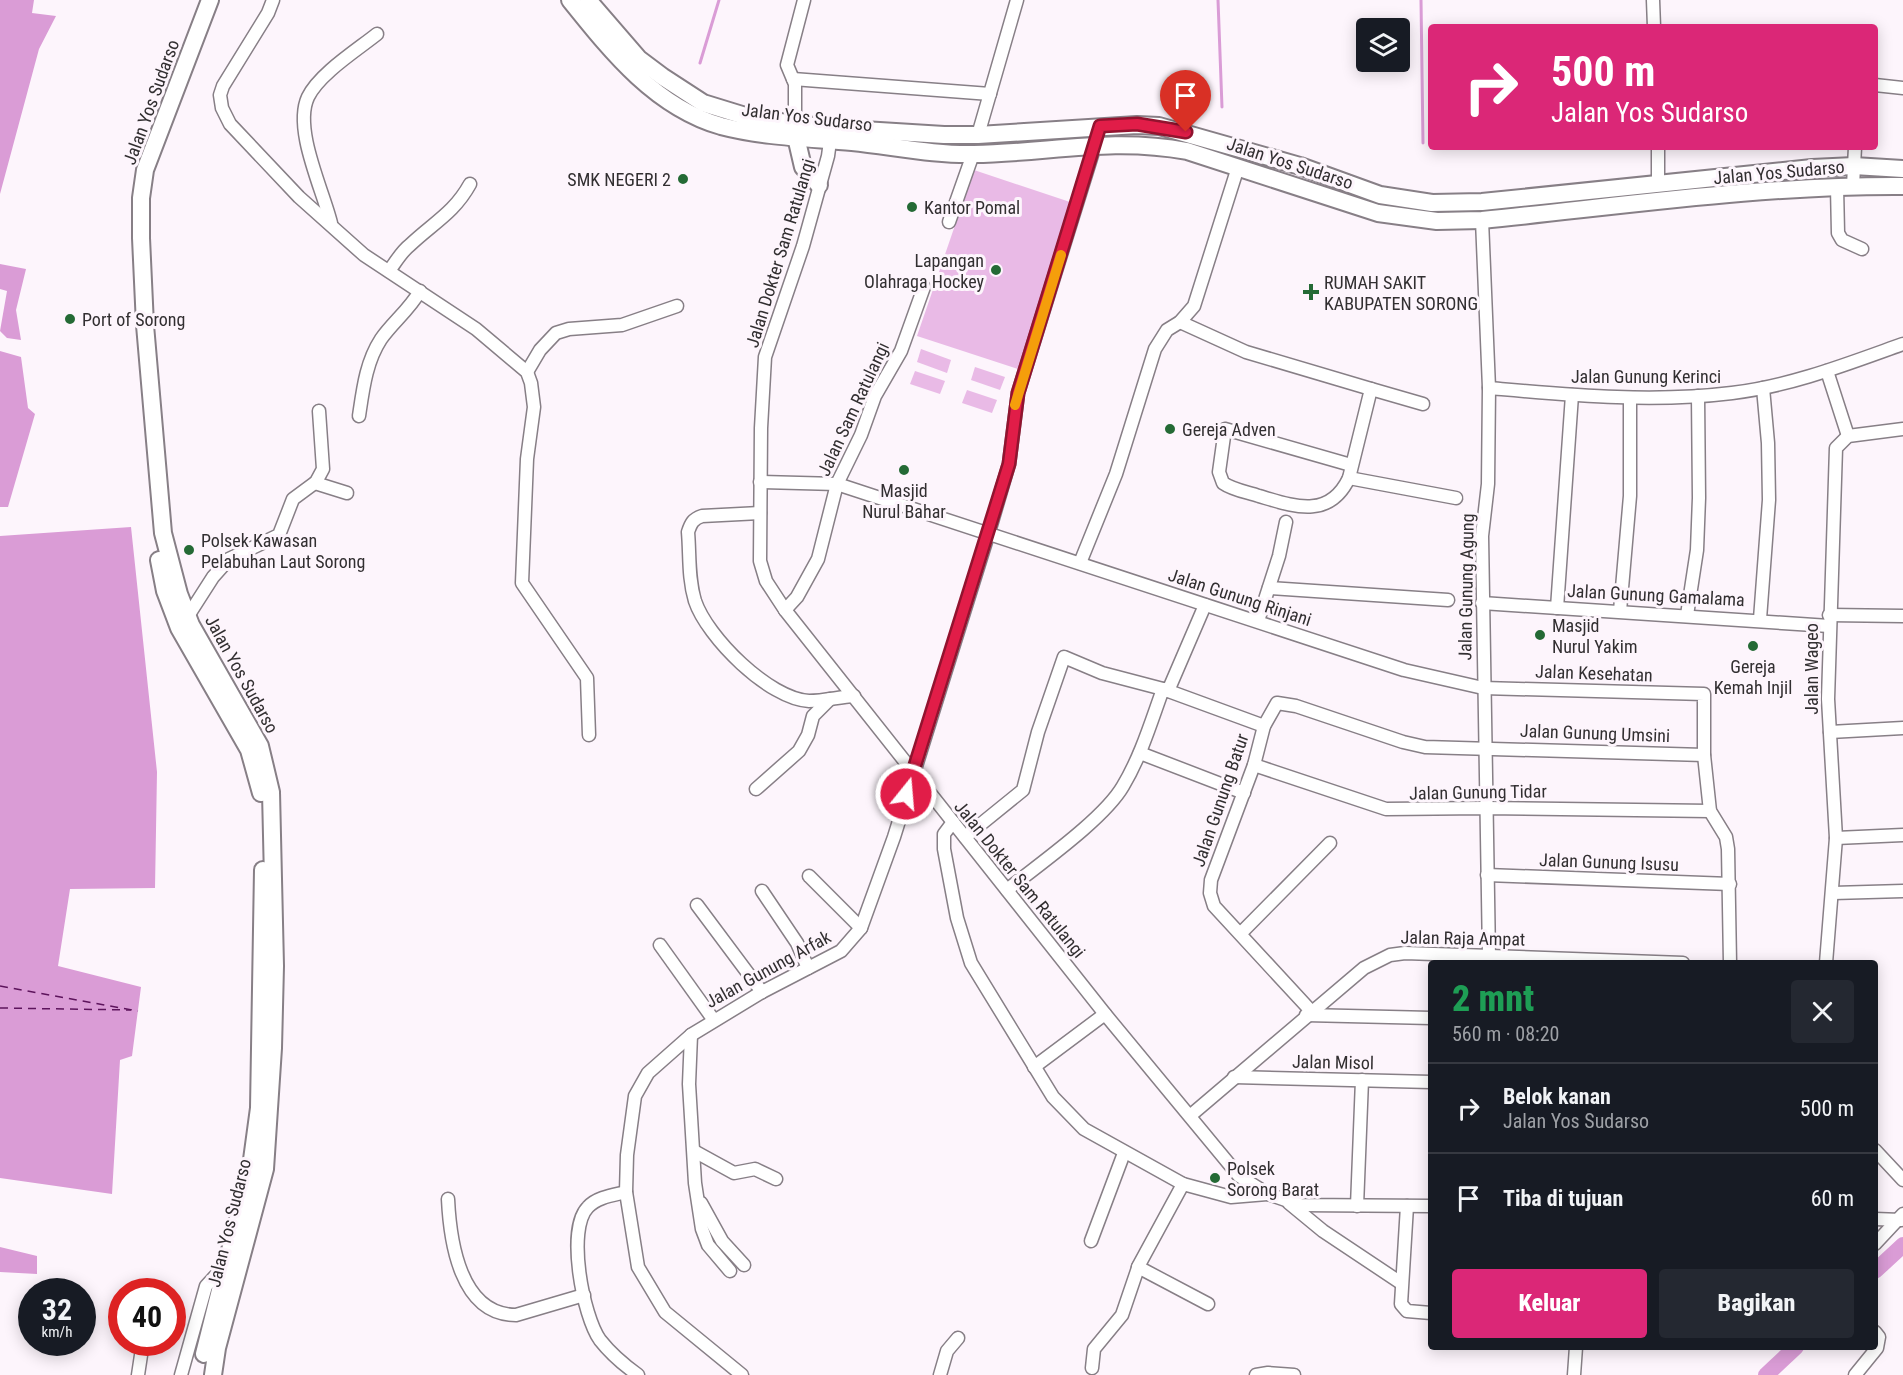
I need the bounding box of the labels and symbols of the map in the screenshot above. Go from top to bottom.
street label: Jalan Yos Sudarso [119,37,183,167]
pin [1160,70,1211,132]
street label: Jalan Yos Sudarso [740,99,874,135]
street label: Jalan Yos Sudarso [1224,133,1356,193]
street label: Jalan Dokter Sam Ratulangi [741,156,819,350]
street label: Jalan Yos Sudarso [1713,156,1845,188]
place label: SMK NEGERI 2 [567,169,671,190]
marker: SMK NEGERI 2 [676,172,690,186]
place label: Kantor Pomal [924,197,1020,218]
marker: Kantor Pomal [905,200,919,214]
place label: Lapangan Olahraga Hockey [864,250,984,292]
marker: Lapangan Olahraga Hockey [989,263,1003,277]
place label: RUMAH SAKIT KABUPATEN SORONG [1324,272,1478,314]
marker: RUMAH SAKIT KABUPATEN SORONG [1302,283,1320,301]
place label: Port of Sorong [82,309,185,330]
marker: Port of Sorong [63,312,77,326]
street label: Jalan Sam Ratulangi [813,339,893,479]
street label: Jalan Gunung Kerinci [1571,366,1721,387]
place label: Gereja Adven [1182,419,1276,440]
marker: Gereja Adven [1163,422,1177,436]
marker: Masjid Nurul Bahar [897,463,911,477]
place label: Masjid Nurul Bahar [862,480,946,522]
street label: Jalan Gunung Agung [1454,513,1478,661]
place label: Polsek Kawasan Pelabuhan Laut Sorong [201,530,365,572]
marker: Polsek Kawasan Pelabuhan Laut Sorong [182,543,196,557]
street label: Jalan Gunung Rinjani [1166,564,1314,630]
street label: Jalan Gunung Gamalama [1567,580,1745,610]
street label: Jalan Yos Sudarso [201,611,283,737]
place label: Masjid Nurul Yakim [1552,615,1638,657]
street label: Jalan Wageo [1801,623,1822,715]
marker: Masjid Nurul Yakim [1533,628,1547,642]
marker: Gereja Kemah Injil [1746,639,1760,653]
place label: Gereja Kemah Injil [1714,656,1792,698]
street label: Jalan Kesehatan [1535,660,1653,686]
street label: Jalan Gunung Umsini [1520,720,1670,746]
street label: Jalan Gunung Batur [1187,730,1253,869]
position arrow [874,762,938,826]
street label: Jalan Gunung Tidar [1409,780,1547,804]
street label: Jalan Dokter Sam Ratulangi [950,796,1090,962]
street label: Jalan Gunung Isusu [1539,849,1679,875]
street label: Jalan Gunung Arfak [702,926,834,1012]
street label: Jalan Raja Ampat [1400,926,1526,950]
street label: Jalan Misol [1292,1051,1374,1073]
street label: Jalan Yos Sudarso [203,1157,255,1289]
place label: Polsek Sorong Barat [1227,1158,1319,1200]
marker: Polsek Sorong Barat [1208,1171,1222,1185]
speed limit sign: 40 [108,1278,186,1356]

